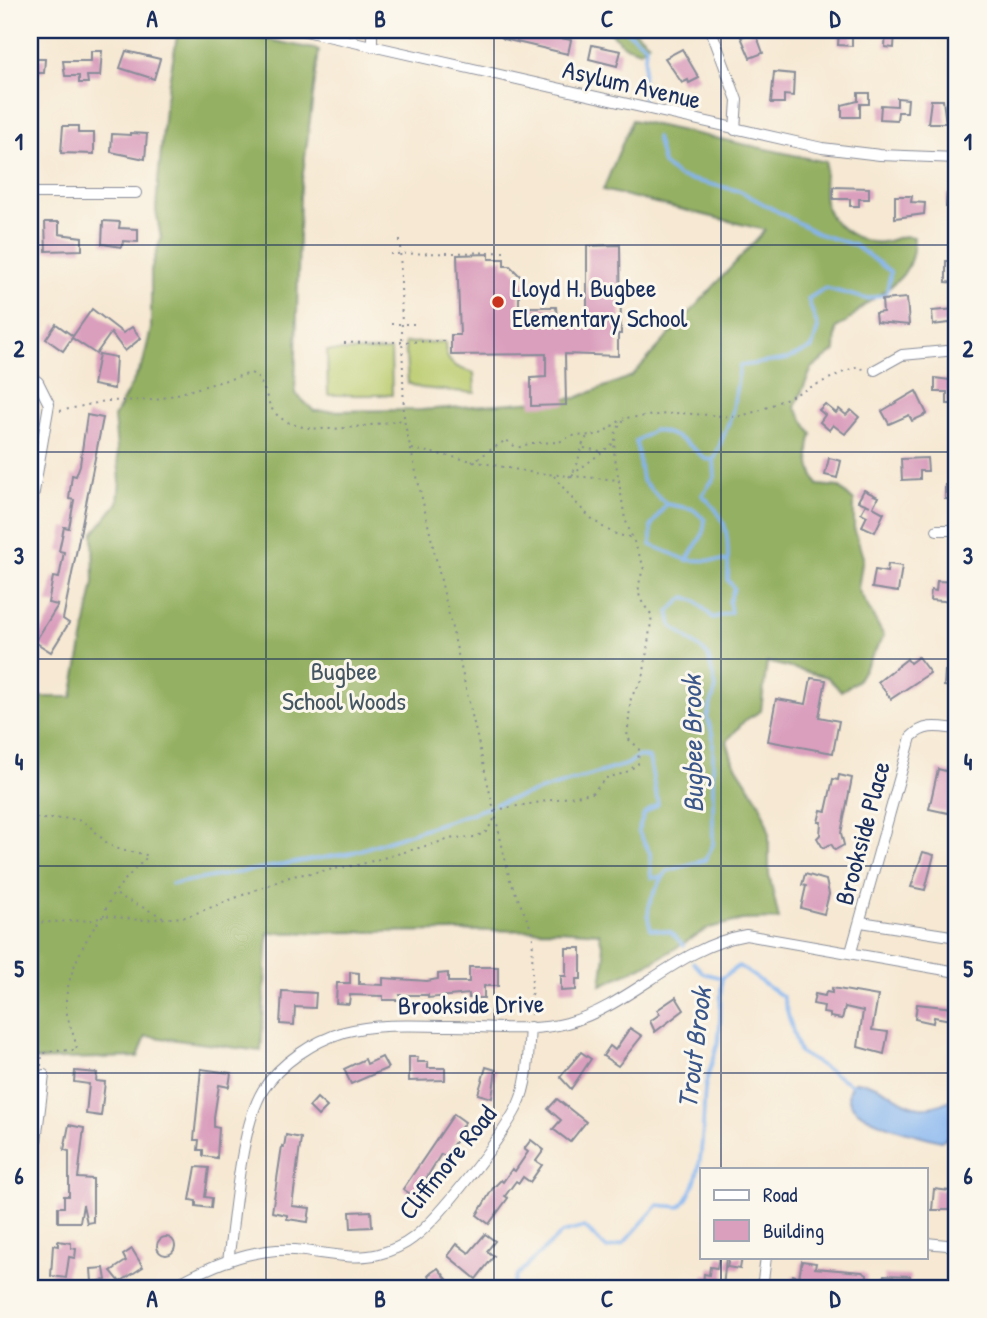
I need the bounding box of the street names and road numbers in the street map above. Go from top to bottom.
street label: Asylum Avenue [560,51,704,117]
street label: Brookside Place [826,757,898,909]
street label: Brookside Drive [398,985,544,1023]
street label: Cliffmore Road [390,1097,504,1227]

